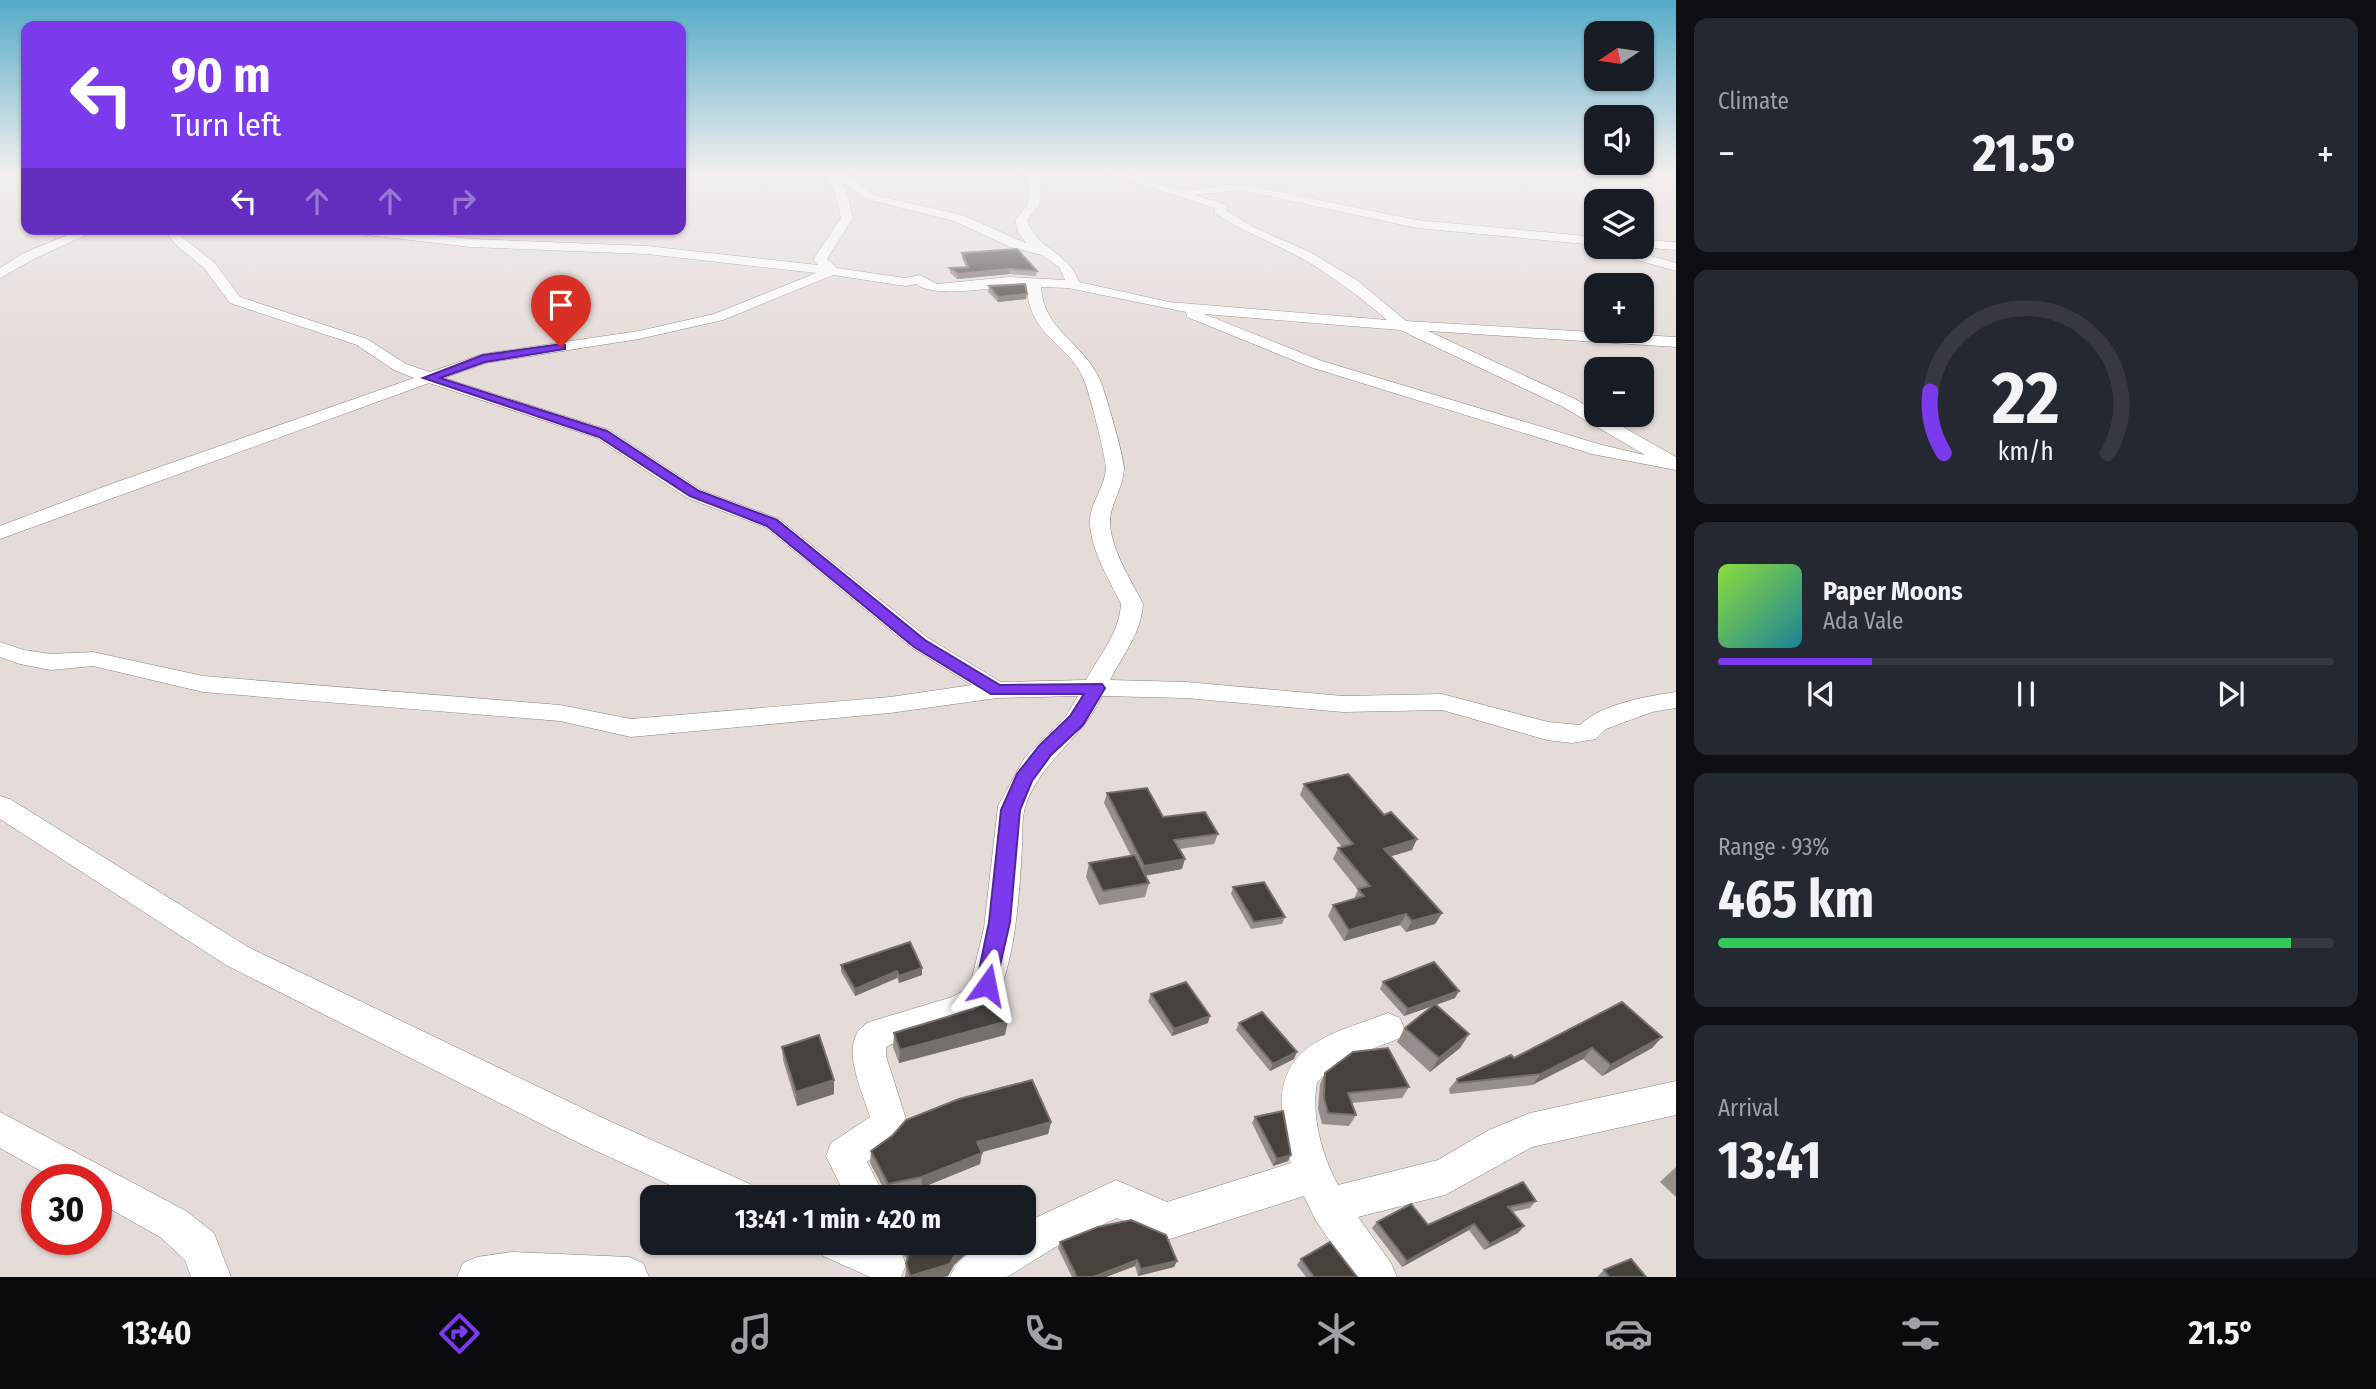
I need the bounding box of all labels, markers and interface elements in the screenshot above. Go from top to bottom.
north arrow [1584,21,1654,91]
map controls [1584,21,1654,427]
text: 90 m [171,46,271,105]
icon: left [56,49,147,140]
text: Climate [1718,87,1789,115]
button: sound [1584,105,1654,175]
text: Turn left [171,106,281,144]
text: 21.5° [1972,122,2079,185]
text: − [1718,131,1735,177]
text: + [2317,131,2334,177]
icon: left [225,182,263,220]
icon: ahead [298,182,336,220]
icon: ahead [371,182,409,220]
icon: right [444,182,482,220]
button: layers [1584,189,1654,259]
button: + [1584,273,1654,343]
pin [531,275,591,347]
icon: arrive [542,286,580,324]
text: 22 [1991,355,2060,442]
button: − [1584,357,1654,427]
text: km/h [1998,436,2054,466]
text: Paper Moons [1823,576,1963,607]
text: Ada Vale [1823,607,1903,635]
icon: previous [1802,675,1840,713]
icon: pause [2007,675,2045,713]
icon: next [2212,675,2250,713]
text: Range · 93% [1718,833,1829,861]
text: 465 km [1718,868,1874,931]
position arrow [950,948,1024,1022]
text: Arrival [1718,1094,1779,1122]
text: 13:41 [1718,1129,1821,1192]
speed limit sign: 30 [21,1164,112,1255]
text: 13:41 · 1 min · 420 m [735,1204,941,1235]
icon: directions [435,1309,484,1358]
icon: music [727,1309,776,1358]
icon: phone [1019,1309,1068,1358]
icon: climate [1312,1309,1361,1358]
icon: car [1604,1309,1653,1358]
icon: filters [1896,1309,1945,1358]
text: 13:40 [122,1314,191,1352]
text: 21.5° [2188,1314,2254,1352]

